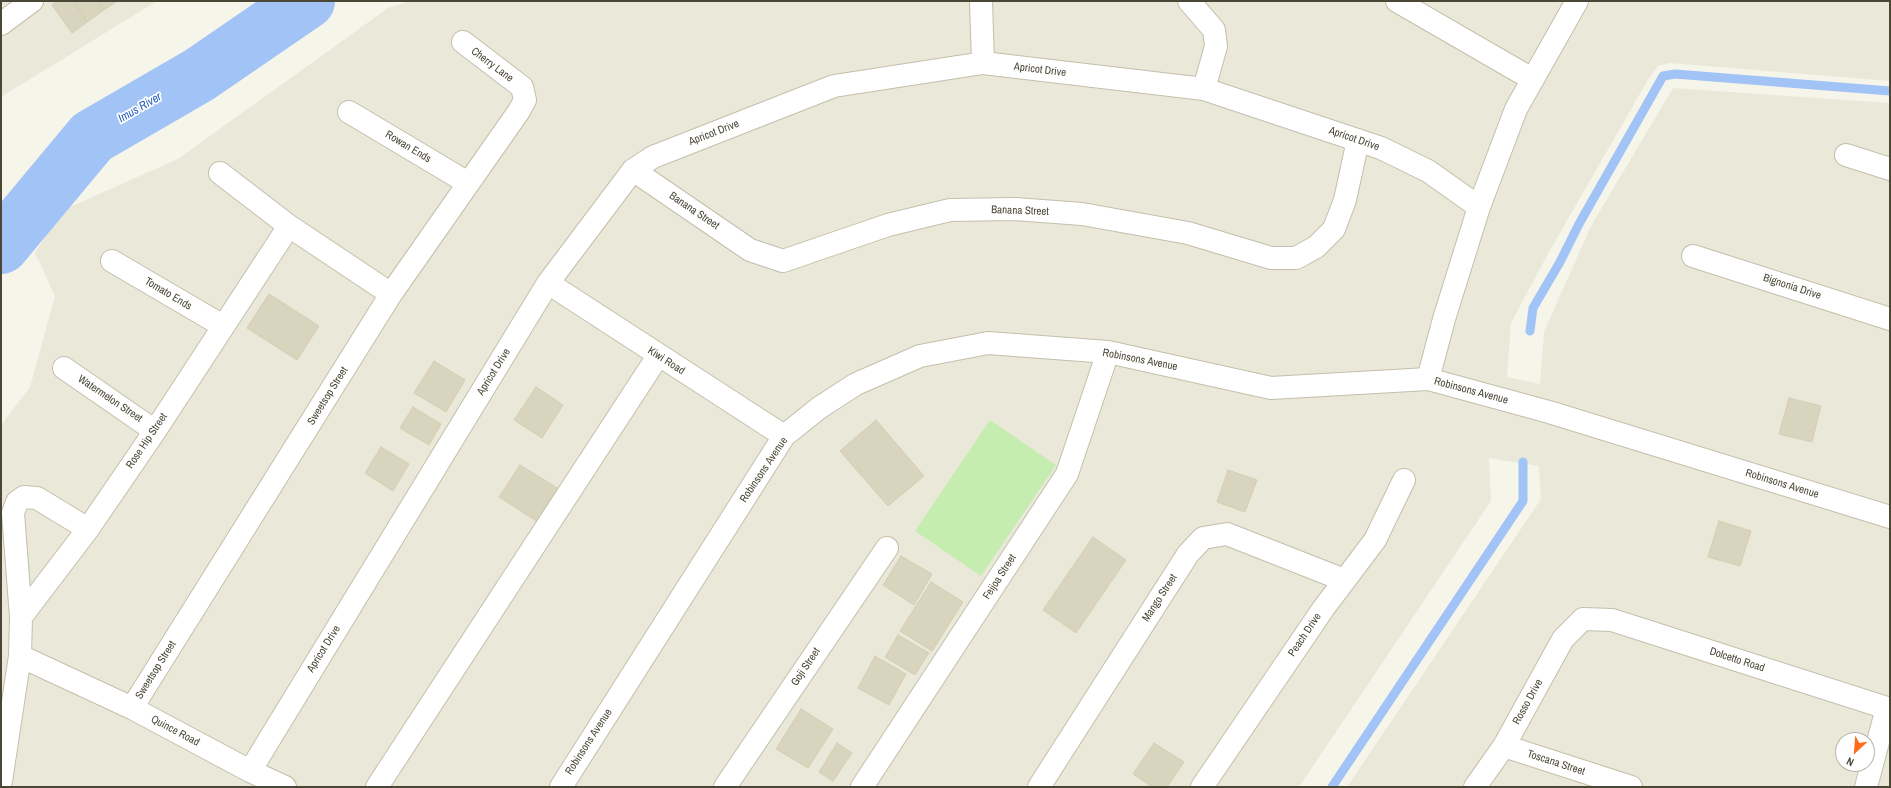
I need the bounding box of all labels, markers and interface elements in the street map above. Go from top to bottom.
street label: Cherry Lane [468,45,516,85]
street label: Apricot Drive [1013,60,1067,80]
water label: Imus River [116,90,164,126]
street label: Apricot Drive [687,117,741,149]
street label: Apricot Drive [1327,124,1381,154]
street label: Rowan Ends [383,128,433,166]
street label: Banana Street [666,189,722,233]
street label: Banana Street [991,203,1049,219]
street label: Bignonia Drive [1761,271,1823,303]
street label: Tomato Ends [142,275,194,313]
street label: Kiwi Road [645,344,687,378]
street label: Apricot Drive [474,346,514,398]
street label: Robinsons Avenue [1101,346,1179,374]
street label: Sweetsop Street [305,364,351,428]
street label: Watermelon Street [75,373,145,425]
street label: Robinsons Avenue [1433,375,1509,407]
street label: Rose Hip Street [124,411,170,471]
street label: Robinsons Avenue [737,435,791,505]
street label: Robinsons Avenue [1744,467,1820,501]
street label: Feijoa Street [981,552,1019,602]
street label: Mango Street [1140,572,1180,624]
street label: Peach Drive [1286,611,1324,659]
street label: Apricot Drive [304,623,344,675]
street label: Sweetsop Street [133,638,179,702]
street label: Goji Street [788,645,824,689]
street label: Dolcetto Road [1708,645,1766,675]
street label: Rosso Drive [1510,677,1546,727]
street label: Robinsons Avenue [563,707,615,777]
street label: Quince Road [148,713,202,749]
north arrow [1835,732,1875,772]
street label: Toscana Street [1525,747,1587,779]
text: N [1844,754,1856,770]

